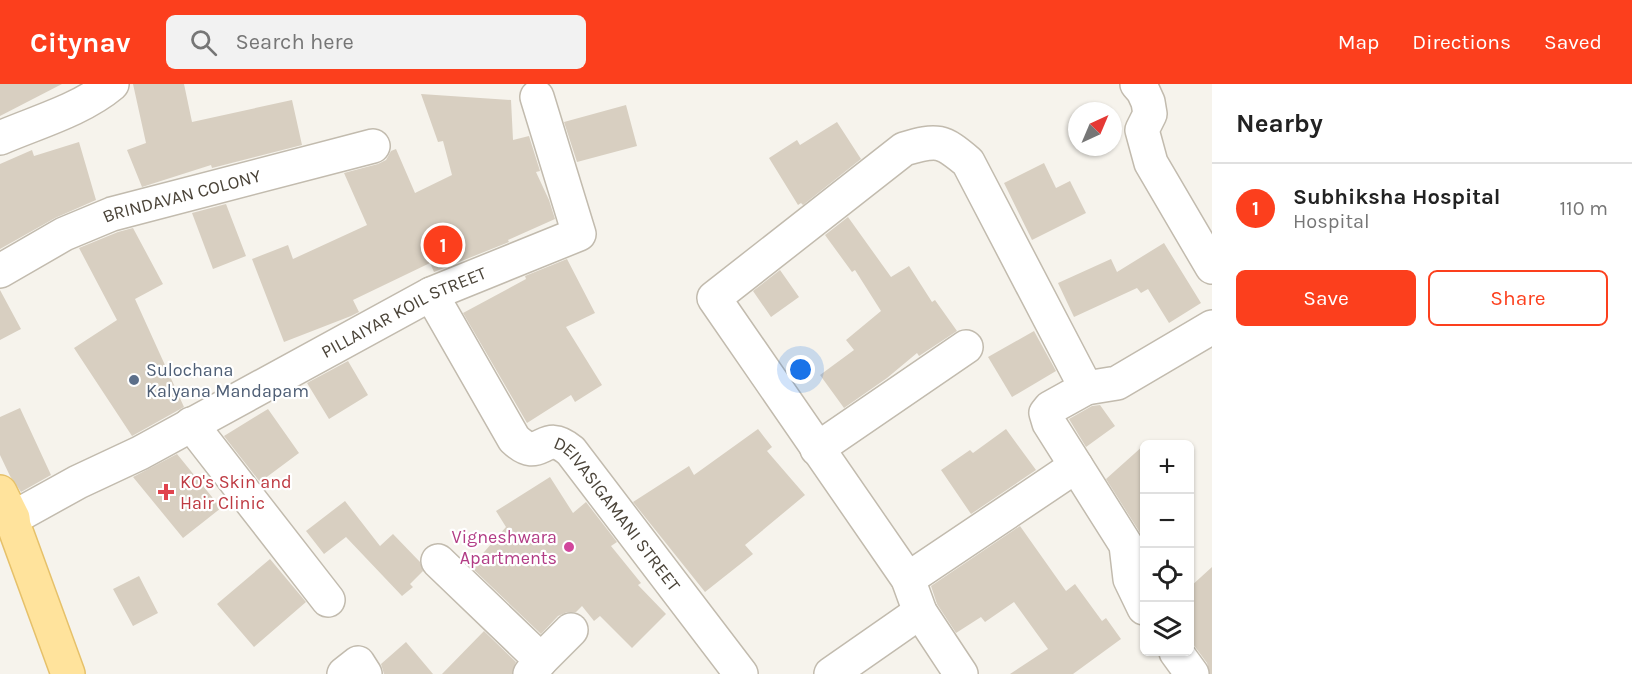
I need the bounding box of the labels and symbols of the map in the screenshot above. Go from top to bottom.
north arrow [1068,102,1122,156]
street label: BRINDAVAN COLONY [99,165,263,228]
pin: 1 [424,222,462,268]
street label: PILLAIYAR KOIL STREET [317,262,490,363]
your location [786,355,815,384]
place label: Sulochana Kalyana Mandapam [146,359,309,402]
marker: Sulochana Kalyana Mandapam [127,373,141,387]
street label: DEIVASIGAMANI STREET [551,432,685,596]
place label: KO's Skin and Hair Clinic [180,471,292,514]
marker: KO's Skin and Hair Clinic [157,483,175,501]
place label: Vigneshwara Apartments [452,526,557,569]
marker: Vigneshwara Apartments [562,540,576,554]

